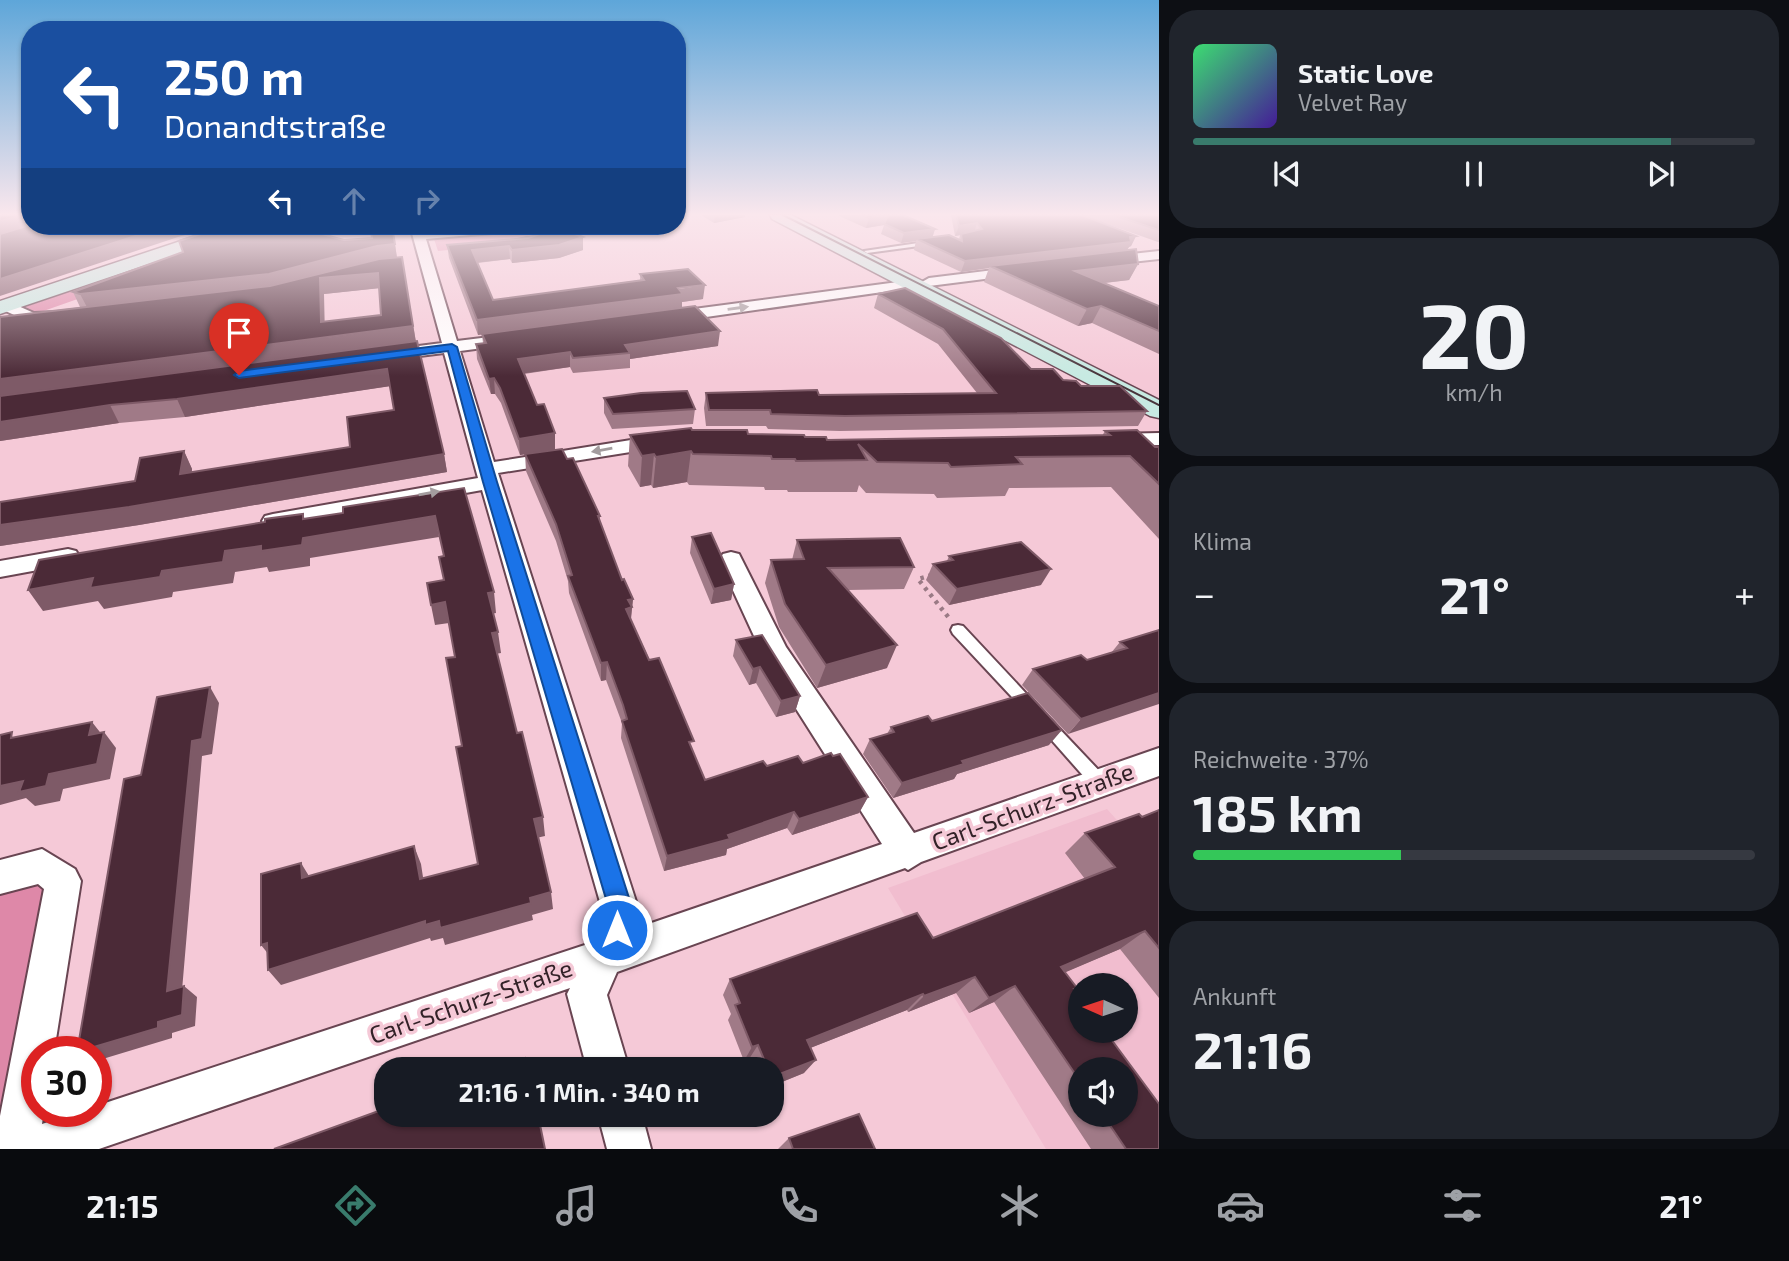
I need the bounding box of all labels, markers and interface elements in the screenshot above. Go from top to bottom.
text: 250 m [164,46,304,105]
icon: left [49,49,140,140]
text: Static Love [1298,57,1434,88]
text: Velvet Ray [1298,88,1407,116]
text: Donandtstraße [164,106,386,144]
icon: previous [1268,155,1306,193]
icon: pause [1455,155,1493,193]
icon: next [1642,155,1680,193]
icon: left [262,182,300,220]
icon: ahead [335,182,373,220]
icon: right [408,182,446,220]
text: 20 [1419,278,1529,387]
pin [209,303,269,375]
one-way arrow [727,303,749,314]
icon: arrive [220,314,258,352]
text: km/h [1445,378,1503,406]
one-way arrow [590,445,612,456]
one-way arrow [418,487,440,498]
text: Klima [1193,527,1252,555]
text: 21° [1439,562,1510,624]
text: − [1193,570,1215,616]
text: + [1734,570,1755,616]
text: Reichweite · 37% [1193,745,1369,773]
street label: Carl-Schurz-Straße [928,756,1137,856]
text: 185 km [1193,780,1363,842]
position arrow [580,893,654,967]
street label: Carl-Schurz-Straße [365,952,576,1049]
north arrow [1068,973,1138,1043]
map controls [1068,973,1138,1127]
text: Ankunft [1193,982,1276,1010]
text: 21:16 [1193,1017,1312,1079]
speed limit sign: 30 [21,1036,112,1127]
button: sound [1068,1057,1138,1127]
text: 21:16 · 1 Min. · 340 m [458,1076,700,1107]
icon: directions [331,1181,380,1230]
icon: music [552,1181,601,1230]
icon: phone [774,1181,823,1230]
icon: climate [995,1181,1044,1230]
icon: car [1216,1181,1265,1230]
icon: filters [1438,1181,1487,1230]
text: 21:15 [86,1186,158,1224]
text: 21° [1659,1186,1703,1224]

